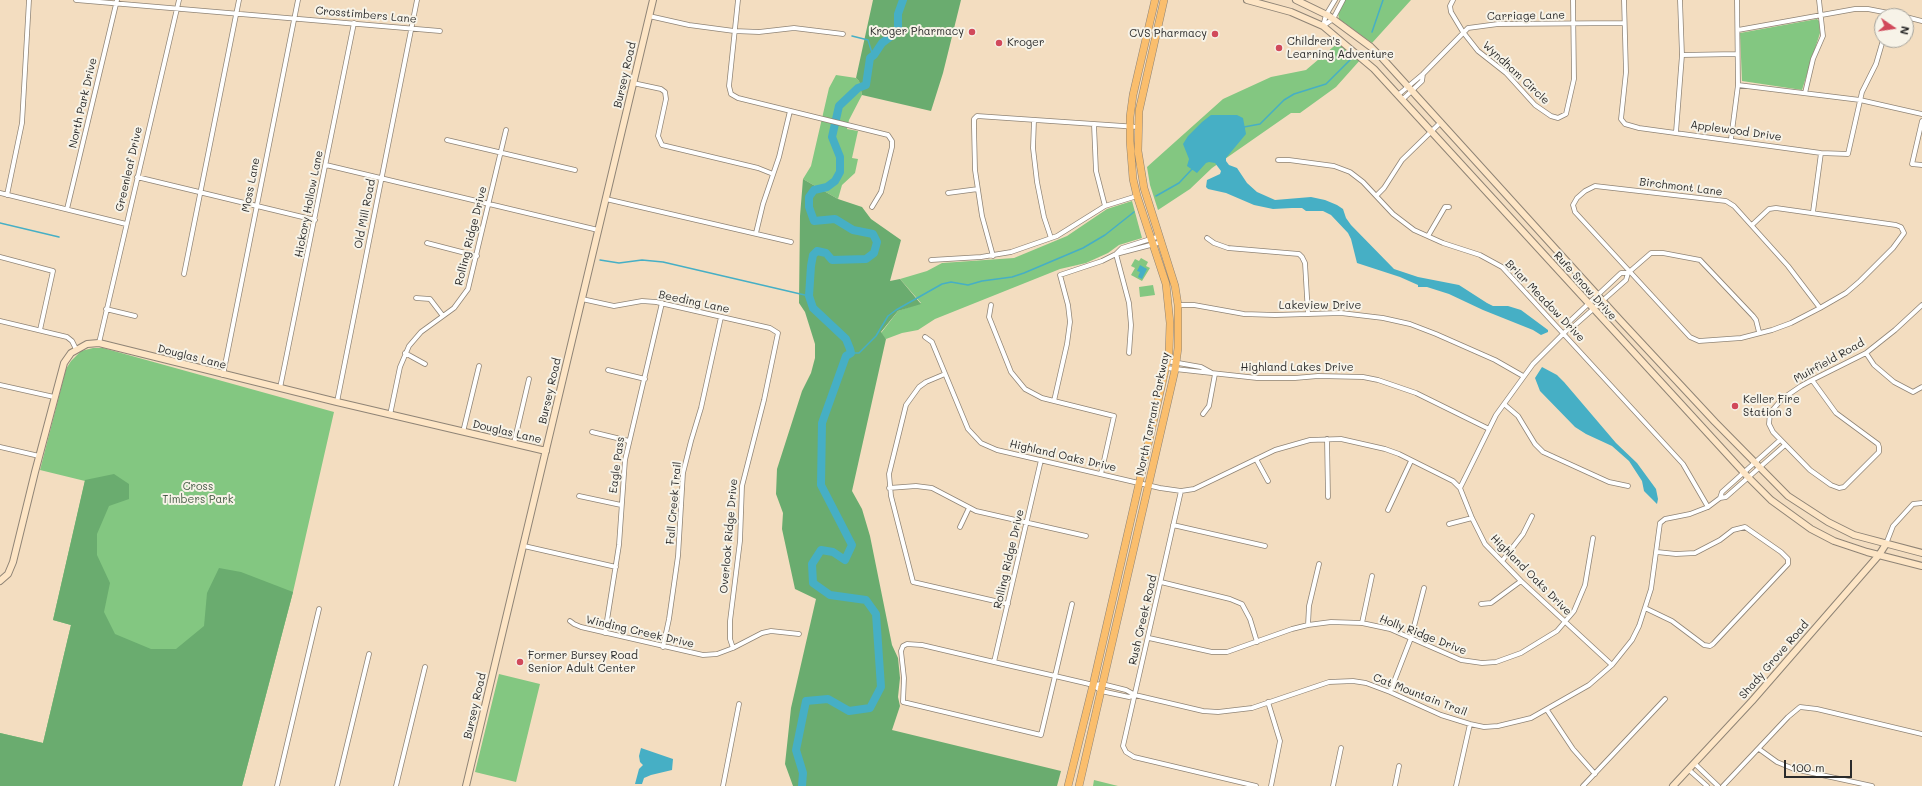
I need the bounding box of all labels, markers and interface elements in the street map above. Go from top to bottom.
street label: Crosstimbers Lane [315,4,417,26]
north arrow [1874,8,1914,48]
street label: Carriage Lane [1487,9,1565,23]
place label: Kroger Pharmacy [870,25,964,39]
text: N [1897,25,1913,36]
marker: Kroger Pharmacy [967,27,977,37]
place label: CVS Pharmacy [1129,27,1207,41]
marker: CVS Pharmacy [1210,29,1220,39]
place label: Children's Learning Adventure [1287,35,1394,61]
place label: Kroger [1007,36,1044,50]
marker: Kroger [994,38,1004,48]
street label: Wyndham Circle [1480,39,1552,107]
street label: Bursey Road [611,41,639,109]
marker: Children's Learning Adventure [1274,43,1284,53]
street label: North Park Drive [66,57,100,149]
street label: Applewood Drive [1690,118,1782,144]
street label: Greenleaf Drive [113,125,145,213]
street label: Hickory Hollow Lane [292,149,326,259]
street label: Moss Lane [239,157,263,213]
street label: Birchmont Lane [1639,175,1723,199]
street label: Old Mill Road [352,178,378,250]
street label: Rolling Ridge Drive [452,185,490,287]
street label: Rufe Snow Drive [1551,249,1619,323]
street label: Briar Meadow Drive [1503,257,1587,345]
street label: Beeding Lane [657,288,731,316]
street label: Lakeview Drive [1279,299,1361,313]
street label: Muirfield Road [1791,336,1867,386]
street label: Douglas Lane [156,342,228,372]
street label: North Tarrant Parkway [1133,351,1173,477]
street label: Bursey Road [536,357,564,425]
street label: Highland Lakes Drive [1240,361,1354,375]
place label: Keller Fire Station 3 [1743,393,1800,419]
marker: Keller Fire Station 3 [1730,401,1740,411]
street label: Douglas Lane [471,418,543,446]
street label: Eagle Pass [607,436,627,494]
street label: Highland Oaks Drive [1008,437,1118,475]
street label: Fall Creek Trail [664,461,684,545]
street label: Overlook Ridge Drive [717,478,741,594]
park label: Cross Timbers Park [162,480,234,506]
street label: Rolling Ridge Drive [991,508,1027,610]
street label: Highland Oaks Drive [1488,532,1574,618]
street label: Rush Creek Road [1126,574,1160,666]
street label: Holly Ridge Drive [1378,612,1468,658]
street label: Winding Creek Drive [584,613,696,651]
street label: Shady Grove Road [1736,618,1812,702]
place label: Former Bursey Road Senior Adult Center [528,649,638,675]
marker: Former Bursey Road Senior Adult Center [515,657,525,667]
street label: Cat Mountain Trail [1371,671,1469,719]
street label: Bursey Road [461,672,489,740]
scale bar [1786,752,1854,778]
text: 100 m [1791,759,1825,775]

